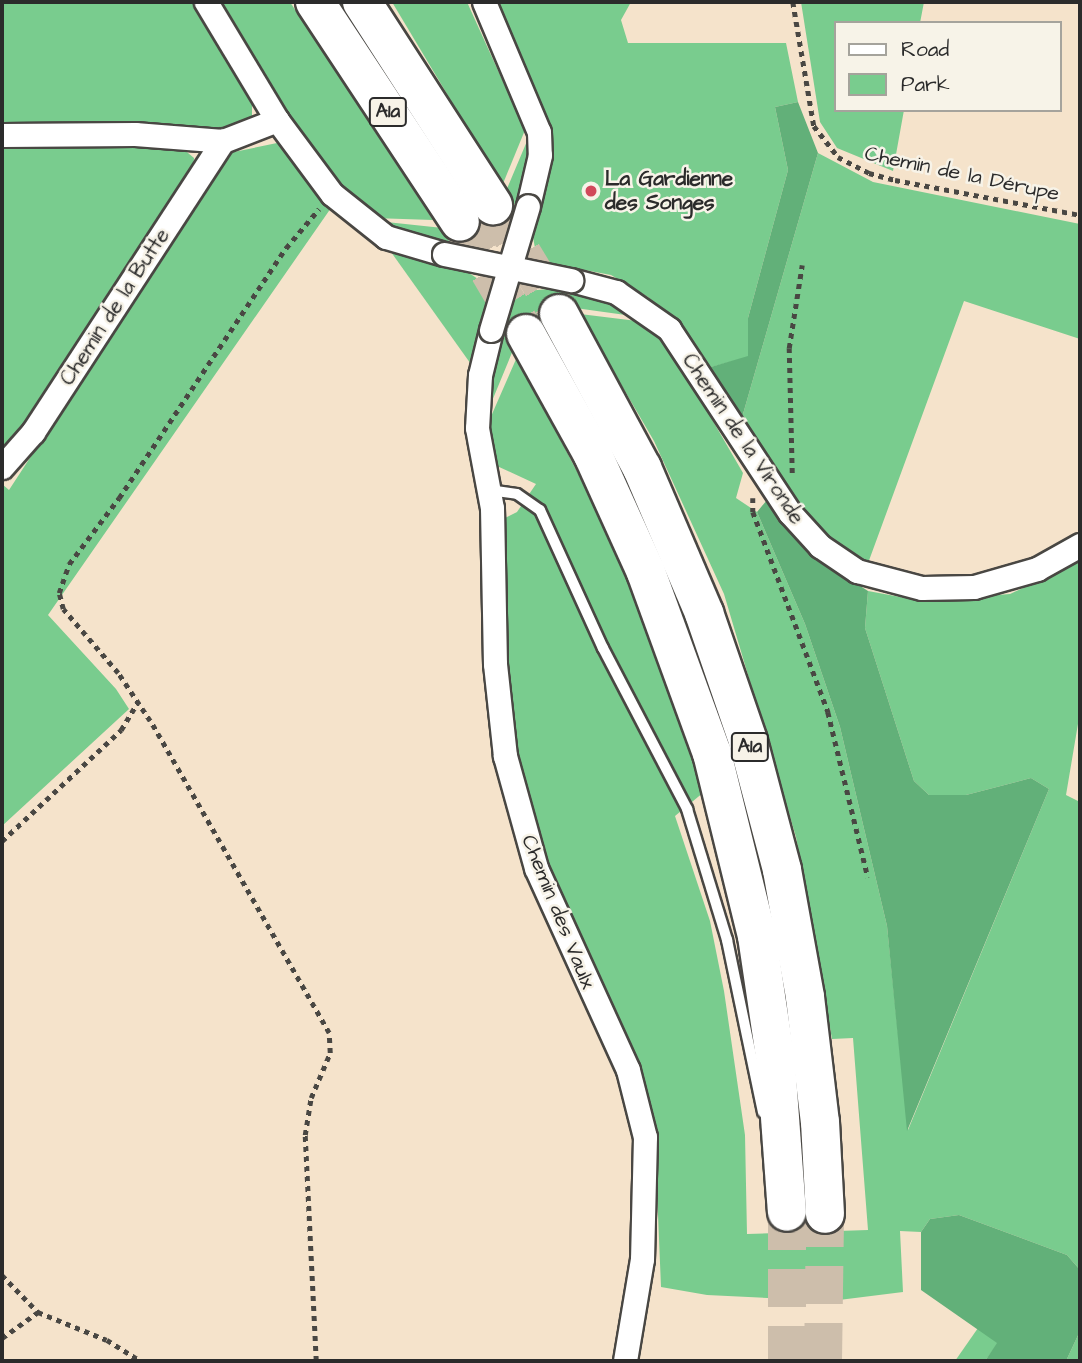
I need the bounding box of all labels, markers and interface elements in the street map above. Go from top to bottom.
legend [834,21,1061,112]
text: Road [901,35,949,64]
text: Park [901,70,950,99]
road number: A1a [369,96,407,128]
street label: Chemin de la Dérupe [862,141,1062,207]
place label: La Gardienne des Songes [605,166,733,216]
marker: La Gardienne des Songes [583,183,599,199]
street label: Chemin de la Butte [55,224,175,390]
street label: Chemin de la Vironde [677,349,809,529]
road number: A1a [731,732,769,762]
street label: Chemin des Vaulx [516,831,600,993]

